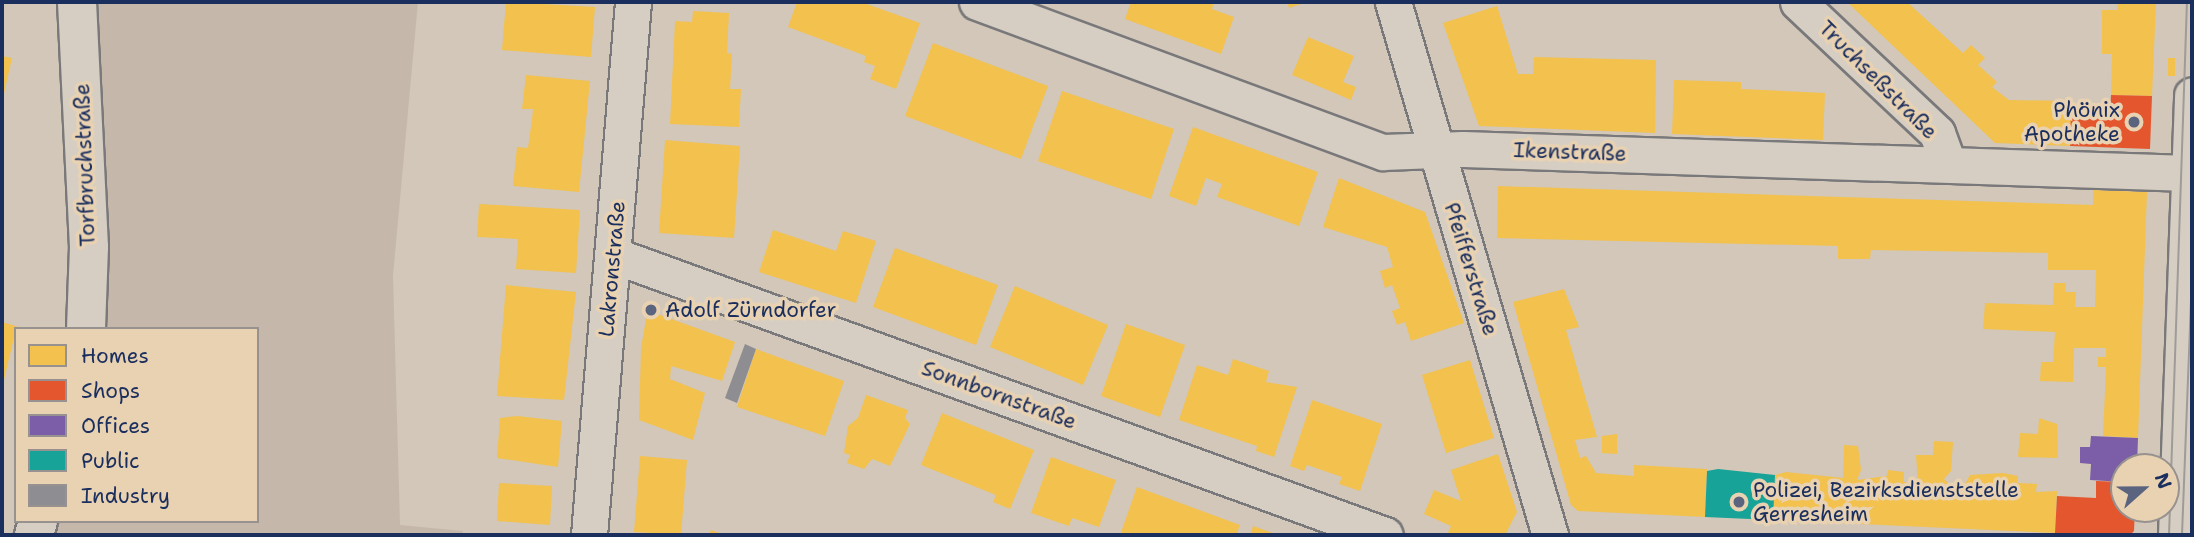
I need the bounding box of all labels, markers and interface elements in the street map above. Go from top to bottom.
street label: Truchseßstraße [1813,15,1943,145]
street label: Torfbruchstraße [70,83,100,247]
place label: Phönix Apotheke [2024,97,2120,147]
marker: Phönix Apotheke [2126,114,2142,130]
street label: Ikenstraße [1513,137,1627,167]
street label: Pfeifferstraße [1439,199,1503,339]
street label: Lakronstraße [594,200,630,338]
place label: Adolf Zürndorfer [665,297,836,323]
marker: Adolf Zürndorfer [643,302,659,318]
legend [14,327,259,523]
text: Homes [81,342,149,370]
street label: Sonnbornstraße [918,355,1080,435]
text: Shops [81,377,140,405]
text: Offices [81,412,150,440]
text: Public [81,447,140,475]
north arrow [2110,453,2180,523]
text: N [2149,470,2178,493]
place label: Polizei, Bezirksdienststelle Gerresheim [1753,477,2019,527]
text: Industry [81,482,170,510]
marker: Polizei, Bezirksdienststelle Gerresheim [1731,494,1747,510]

